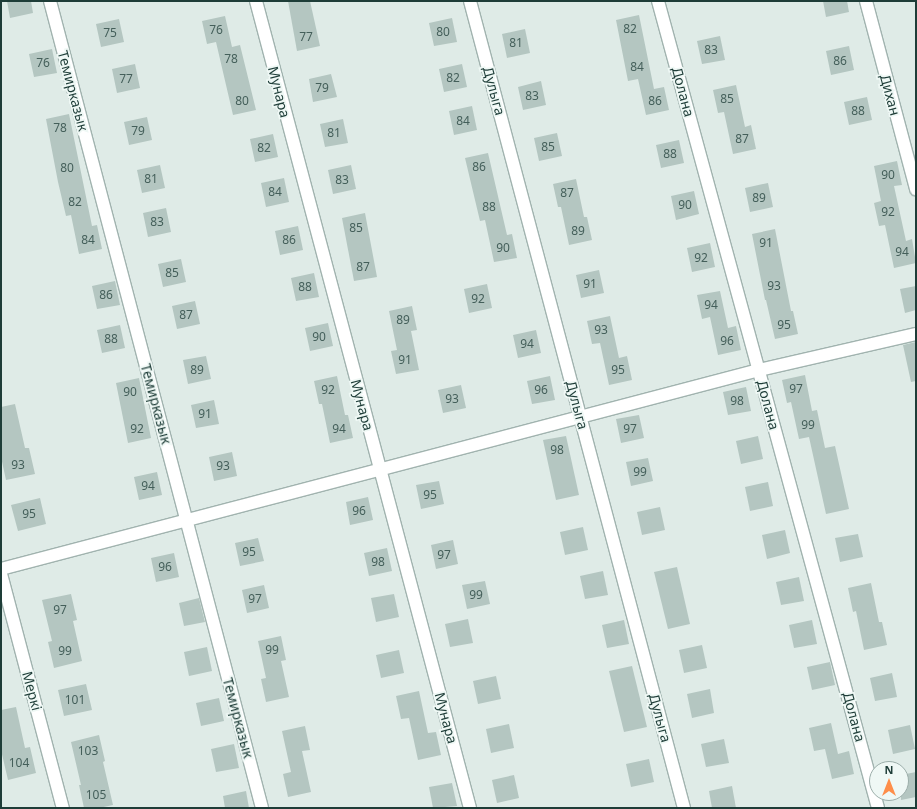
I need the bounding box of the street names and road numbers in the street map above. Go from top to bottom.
street label: Темирказык [54,49,92,133]
street label: Мунара [264,64,294,120]
street label: Дулыга [479,65,509,117]
street label: Долана [668,65,698,119]
street label: Дихан [876,72,904,118]
street label: Темирказык [137,362,175,446]
street label: Мунара [347,377,377,433]
street label: Долана [753,378,783,432]
street label: Дулыга [562,379,592,431]
street label: Меркі [19,670,45,712]
street label: Темирказык [219,676,257,760]
street label: Мунара [431,690,461,746]
street label: Долана [839,690,869,744]
street label: Дулыга [645,692,675,744]

